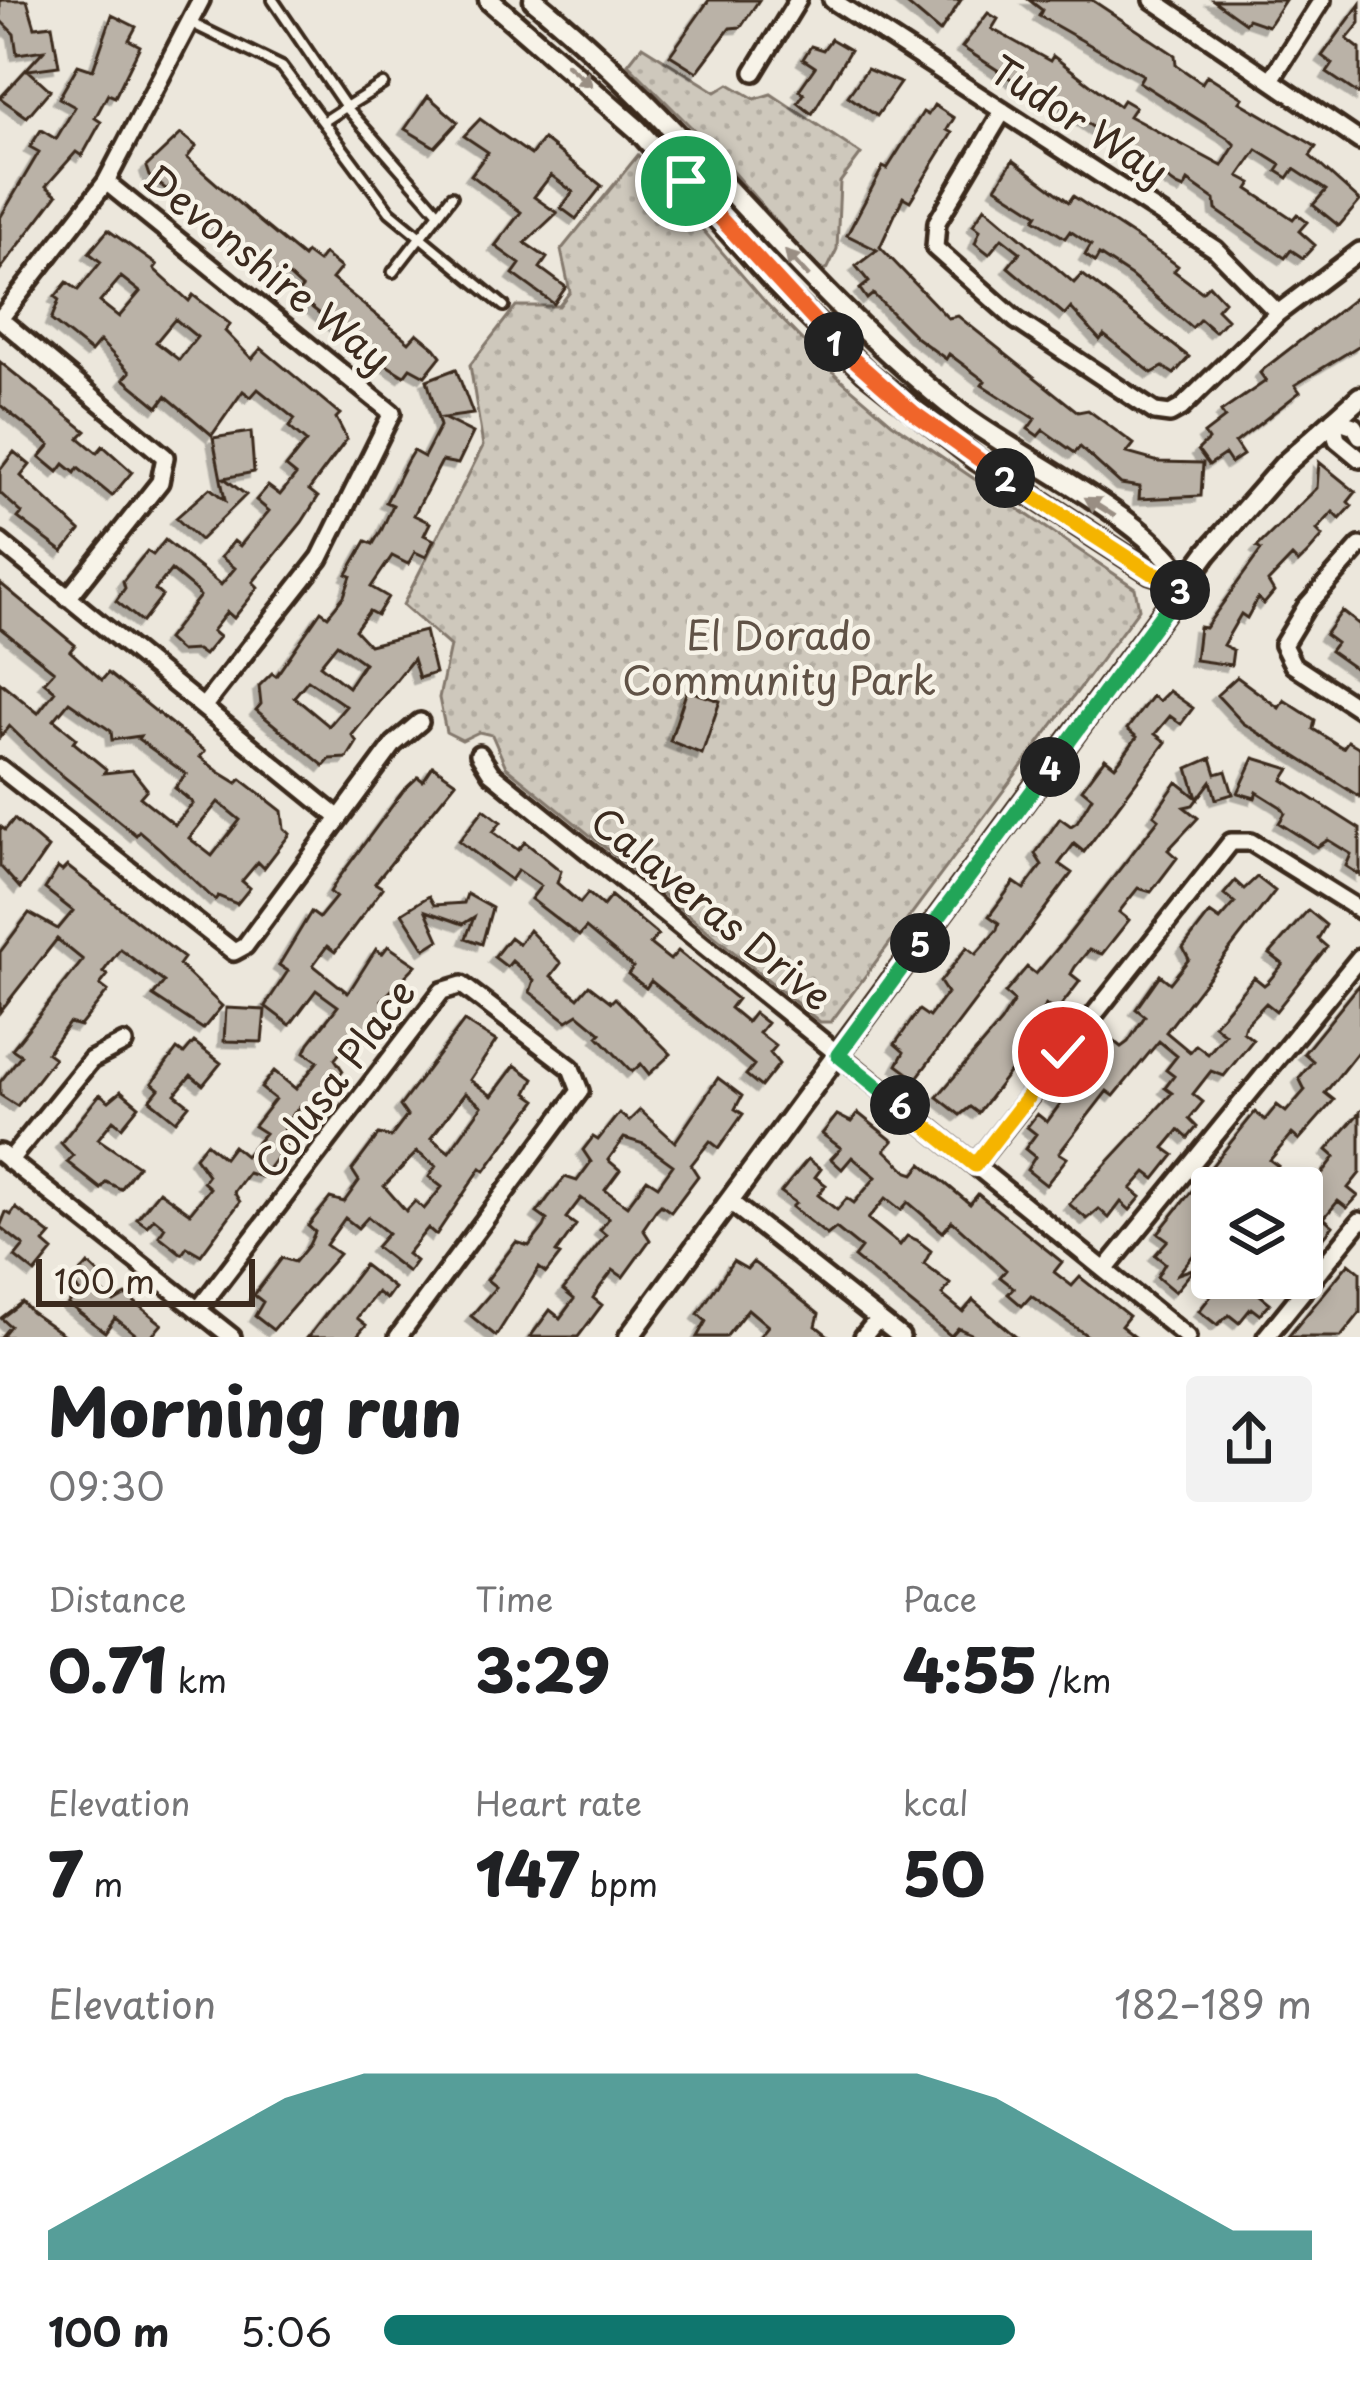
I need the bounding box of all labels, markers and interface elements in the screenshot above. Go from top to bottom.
street label: Tudor Way [979,39,1181,199]
one-way arrow [564,61,593,88]
pin [635,130,737,232]
street label: Devonshire Way [132,148,405,386]
icon: arrive [653,148,719,214]
one-way arrow [784,250,811,279]
pin: 1 [804,312,864,372]
text: 1 [826,317,842,367]
pin: 2 [975,448,1035,508]
text: 2 [993,453,1017,503]
one-way arrow [1084,497,1117,519]
pin: 3 [1150,560,1210,620]
text: 3 [1169,565,1191,615]
park label: El Dorado Community Park [622,604,936,708]
pin: 4 [1020,737,1080,797]
text: 4 [1039,742,1061,792]
street label: Calaveras Drive [579,791,846,1023]
pin: 5 [890,913,950,973]
text: 5 [909,918,931,968]
street label: Colusa Place [238,965,428,1190]
pin [1012,1001,1114,1103]
icon: check [1030,1019,1096,1085]
pin: 6 [870,1075,930,1135]
text: 6 [888,1080,912,1130]
map controls [1191,1167,1323,1299]
button: layers [1191,1167,1323,1299]
scale bar [36,1253,255,1306]
text: 100 m [54,1255,155,1305]
text: Morning run [48,1360,462,1459]
button: share [1186,1376,1312,1502]
text: 09:30 [48,1455,165,1514]
text: Distance [48,1573,186,1623]
text: Time [475,1573,553,1623]
text: Pace [903,1573,977,1623]
text: 0.71 [48,1623,167,1713]
text: 3:29 [475,1623,610,1713]
text: 4:55 [903,1623,1038,1713]
text: km [167,1654,227,1704]
text: /km [1038,1654,1111,1704]
text: Elevation [48,1777,190,1827]
text: Heart rate [475,1777,642,1827]
text: kcal [903,1777,969,1827]
text: 7 [48,1827,83,1917]
text: 147 [475,1827,579,1917]
text: 50 [903,1827,985,1917]
text: m [83,1858,123,1908]
text: bpm [579,1858,658,1908]
text: Elevation [48,1973,216,2032]
text: 182–189 m [1114,1973,1312,2032]
text: 100 m [48,2301,170,2360]
text: 5:06 [240,2301,332,2360]

